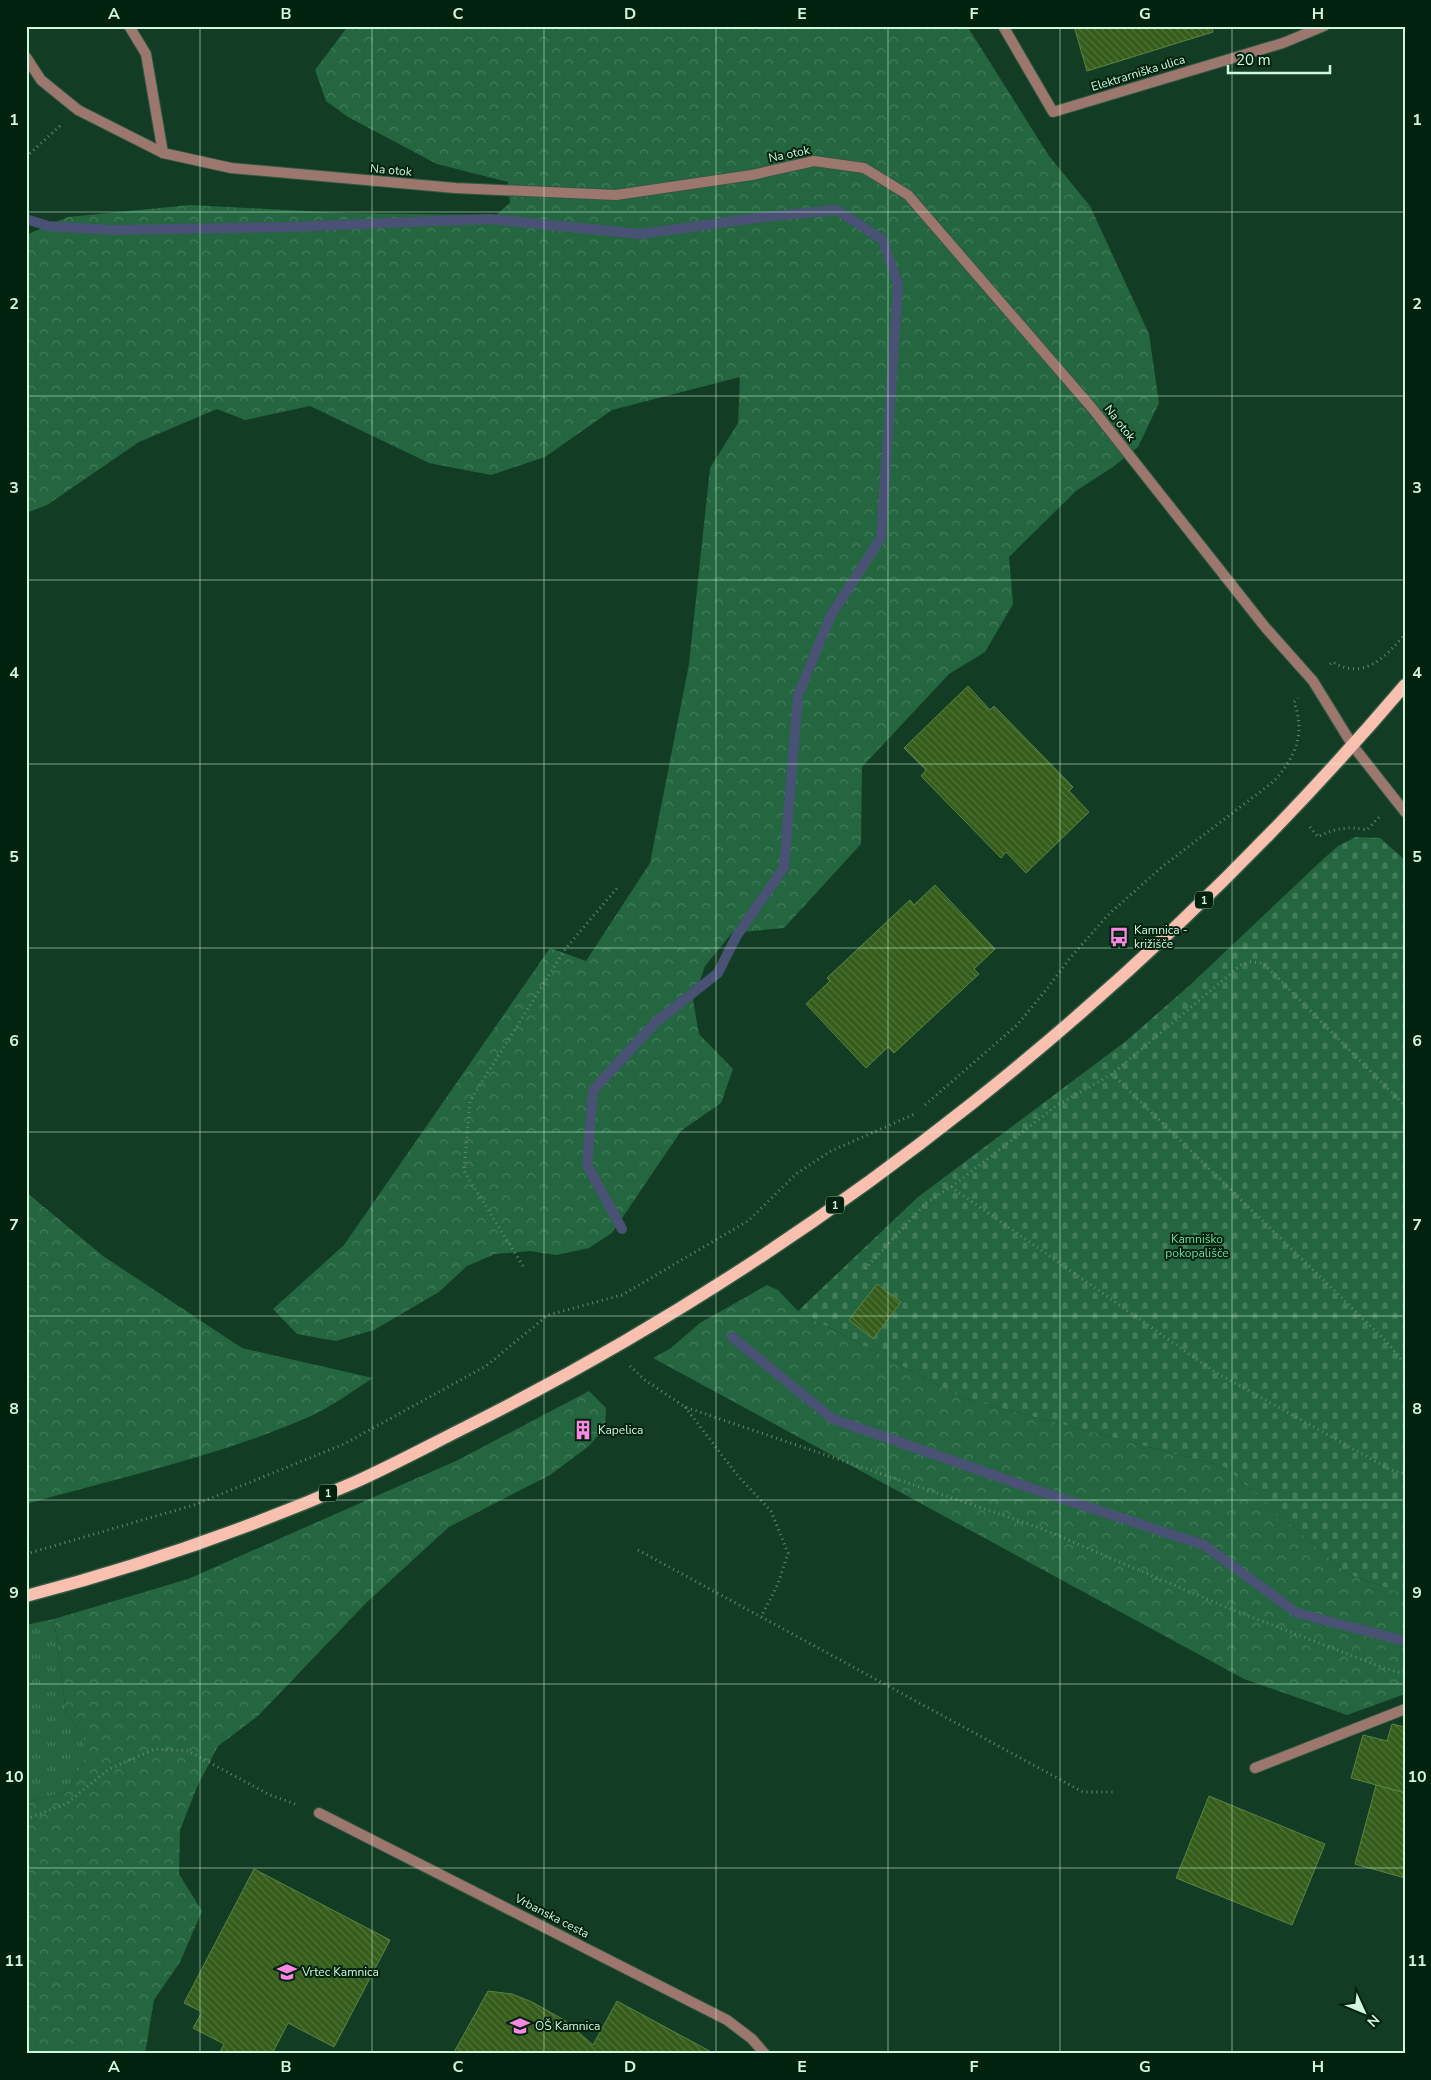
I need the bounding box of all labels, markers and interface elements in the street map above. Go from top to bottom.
text: A [108,3,120,25]
text: B [280,3,292,25]
text: C [453,3,464,25]
text: D [624,3,636,25]
text: E [797,3,807,25]
text: F [970,3,979,25]
text: G [1139,3,1151,25]
text: H [1312,3,1324,25]
scale bar [1228,42,1331,74]
text: 20 m [1236,50,1271,70]
street label: Elektrarniška ulica [1089,51,1187,95]
text: 1 [9,109,19,131]
text: 1 [1412,109,1422,131]
street label: Na otok [767,142,812,166]
street label: Na otok [370,160,413,180]
text: 2 [9,293,19,315]
text: 2 [1412,293,1422,315]
street label: Na otok [1101,402,1140,445]
text: 3 [9,477,19,499]
text: 3 [1412,477,1422,499]
text: 4 [9,662,19,684]
text: 4 [1412,662,1422,684]
text: 5 [9,846,19,868]
text: 5 [1412,846,1422,868]
road number: 1 [1195,892,1213,908]
place label: Kamnica - križišče [1134,922,1188,952]
bus stop icon: Kamnica - križišče [1108,926,1130,948]
text: 6 [9,1030,19,1052]
text: 6 [1412,1030,1422,1052]
road number: 1 [826,1196,844,1214]
text: 7 [9,1214,19,1236]
text: 7 [1412,1214,1422,1236]
park label: Kamniško pokopališče [1165,1231,1229,1261]
text: 8 [9,1398,19,1420]
text: 8 [1412,1398,1422,1420]
building icon: Kapelica [572,1419,594,1441]
place label: Kapelica [598,1422,643,1438]
road number: 1 [319,1485,337,1502]
text: 9 [9,1582,19,1604]
text: 9 [1412,1582,1422,1604]
text: 10 [4,1766,24,1788]
text: 10 [1407,1766,1427,1788]
street label: Vrbanska cesta [511,1890,592,1942]
text: 11 [4,1950,24,1972]
text: 11 [1407,1950,1427,1972]
school or university icon: Vrtec Kamnica [276,1961,298,1983]
place label: Vrtec Kamnica [301,1964,379,1980]
north arrow [1338,1988,1388,2038]
text: N [1363,2010,1383,2031]
school or university icon: OŠ Kamnica [509,2015,531,2037]
place label: OŠ Kamnica [535,2018,600,2034]
text: A [108,2056,120,2078]
text: B [280,2056,292,2078]
text: C [453,2056,464,2078]
text: D [624,2056,636,2078]
text: E [797,2056,807,2078]
text: F [970,2056,979,2078]
text: G [1139,2056,1151,2078]
text: H [1312,2056,1324,2078]

